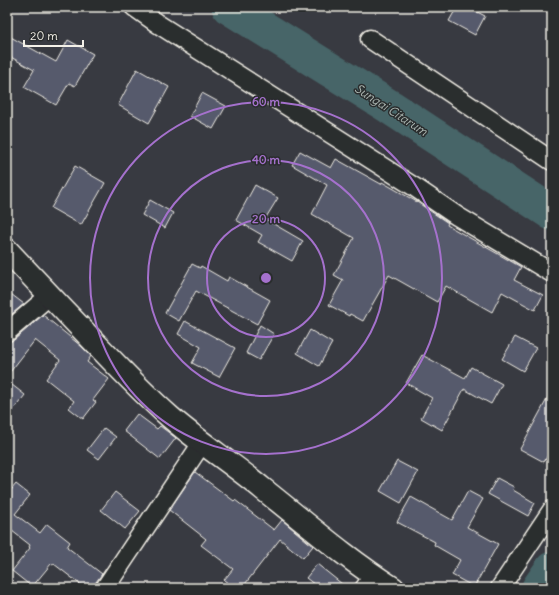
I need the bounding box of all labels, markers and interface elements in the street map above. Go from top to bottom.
scale bar [24,22,83,48]
text: 20 m [30,28,58,43]
water label: Sungai Citarum [352,81,431,139]
text: 60 m [252,94,281,109]
text: 40 m [252,152,281,167]
text: 20 m [252,211,280,226]
centre of rings [259,271,273,285]

